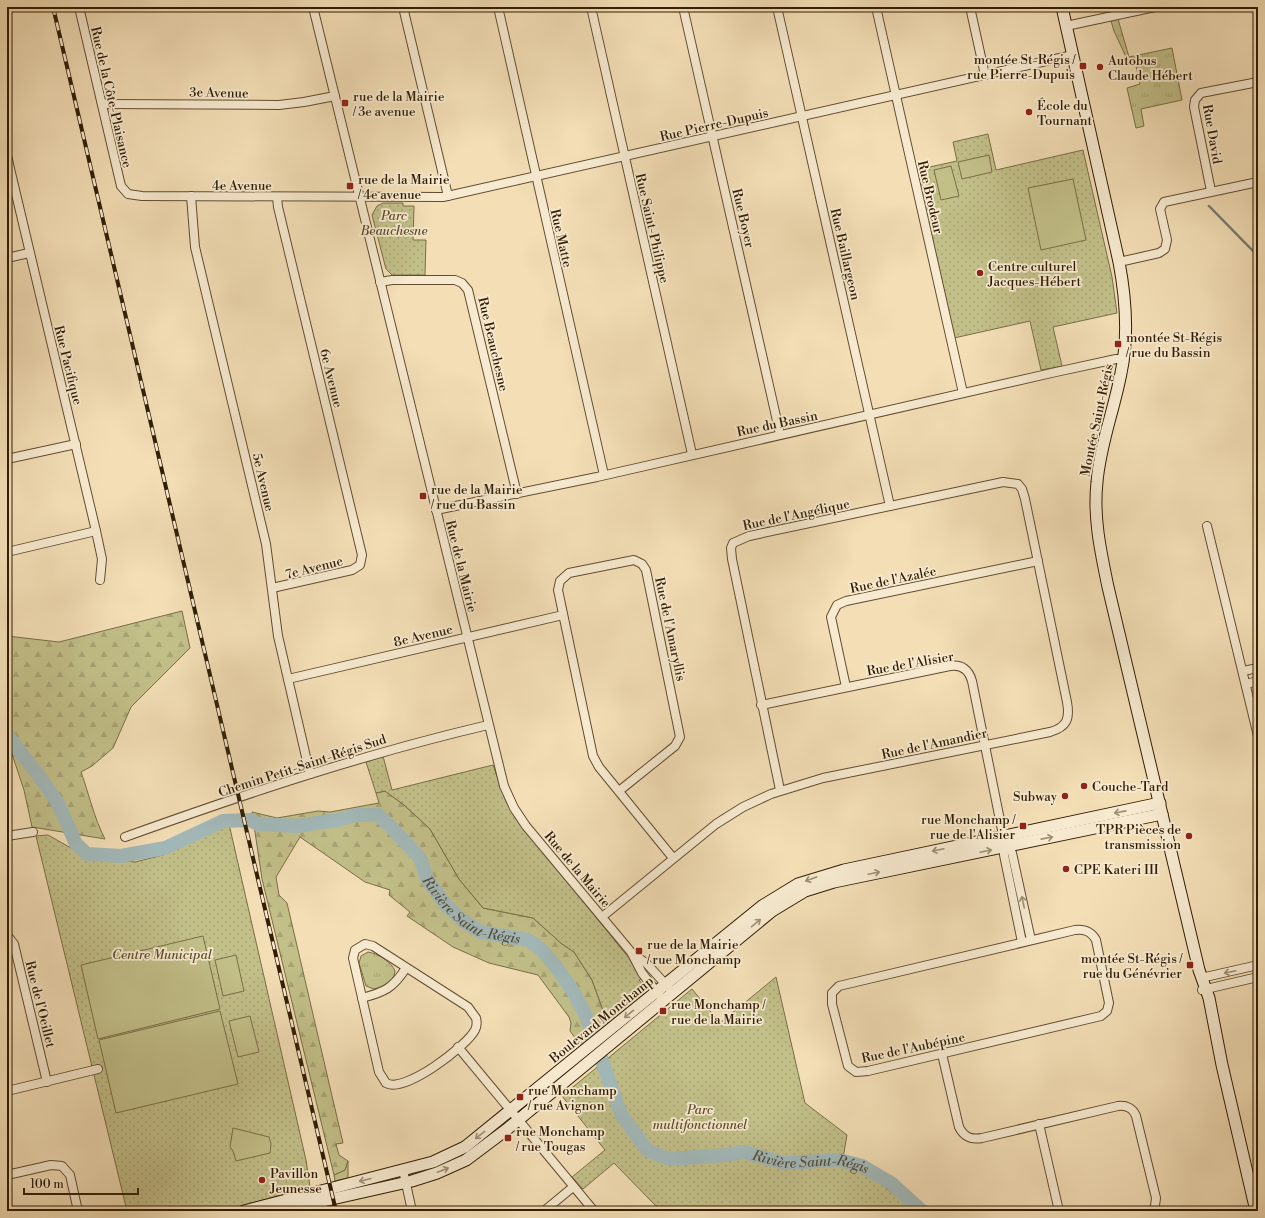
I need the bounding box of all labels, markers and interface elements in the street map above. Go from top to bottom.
street label: Rue de la Côte-Plaisance [87,25,135,170]
place label: montée St-Régis / rue Pierre-Dupuis [967,52,1077,83]
place label: Autobus Claude Hébert [1107,53,1193,84]
marker: montée St-Régis / rue Pierre-Dupuis [1078,61,1088,71]
marker: Autobus Claude Hébert [1095,62,1105,72]
street label: 3e Avenue [189,84,249,102]
place label: rue de la Mairie / 3e avenue [352,89,445,120]
place label: École du Tournant [1037,97,1093,129]
marker: rue de la Mairie / 3e avenue [340,98,350,108]
street label: Rue David [1199,103,1225,166]
street label: Rue Pierre-Dupuis [658,105,770,145]
marker: École du Tournant [1024,107,1034,117]
street label: Rue Brodeur [914,159,946,236]
place label: rue de la Mairie / 4e avenue [357,172,450,203]
street label: Rue Saint-Philippe [632,172,673,285]
street label: 4e Avenue [212,178,272,194]
marker: rue de la Mairie / 4e avenue [345,181,355,191]
street label: Rue Boyer [728,187,758,250]
street label: Rue Matte [547,207,576,269]
street label: Rue Baillargeon [827,207,863,302]
park label: Parc Beauchesne [360,208,427,239]
place label: Centre culturel Jacques-Hébert [987,259,1081,290]
marker: Centre culturel Jacques-Hébert [975,268,985,278]
street label: Rue Beauchesne [474,296,512,393]
street label: Rue Pacifique [50,324,86,407]
place label: montée St-Régis / rue du Bassin [1125,330,1222,361]
marker: montée St-Régis / rue du Bassin [1113,339,1123,349]
street label: 6e Avenue [316,347,346,410]
street label: Montée Saint-Régis [1077,362,1117,478]
street label: Rue du Bassin [735,408,819,440]
street label: 5e Avenue [249,452,278,513]
place label: rue de la Mairie / rue du Bassin [430,482,523,513]
marker: rue de la Mairie / rue du Bassin [418,491,428,501]
street label: Rue de l'Angélique [741,496,852,534]
street label: Rue de la Mairie [442,518,480,614]
street label: 7e Avenue [284,553,345,583]
street label: Rue de l'Azalée [849,563,938,597]
street label: Rue de l'Amaryllis [651,576,689,683]
street label: 8e Avenue [392,621,455,651]
street label: Rue de l'Alisier [865,648,955,680]
street label: Rue de l'Amandier [880,725,989,763]
street label: Chemin Petit-Saint-Régis Sud [216,731,389,801]
place label: Couche-Tard [1092,779,1169,795]
marker: Couche-Tard [1079,781,1089,791]
place label: Subway [1013,789,1058,805]
marker: Subway [1060,791,1070,801]
one-way arrow [1113,808,1126,816]
place label: rue Monchamp / rue de l'Alisier [921,812,1017,843]
marker: rue Monchamp / rue de l'Alisier [1018,821,1028,831]
place label: TPR Pièces de transmission [1096,822,1181,853]
street label: Rue de la Mairie [541,828,614,911]
marker: TPR Pièces de transmission [1184,831,1194,841]
one-way arrow [1040,834,1053,842]
one-way arrow [932,846,945,854]
one-way arrow [979,846,992,854]
place label: CPE Kateri III [1074,862,1159,878]
marker: CPE Kateri III [1061,864,1071,874]
one-way arrow [867,869,880,877]
water label: Rivière Saint-Régis [417,872,522,949]
one-way arrow [806,875,818,883]
one-way arrow [1018,896,1026,909]
one-way arrow [751,919,762,928]
place label: rue de la Mairie / rue Monchamp [646,937,741,968]
marker: rue de la Mairie / rue Monchamp [634,946,644,956]
park label: Centre Municipal [112,947,213,963]
place label: montée St-Régis / rue du Génévrier [1081,951,1184,982]
street label: Rue de l'Oeillet [22,959,59,1050]
marker: montée St-Régis / rue du Génévrier [1185,960,1195,970]
one-way arrow [1223,968,1236,976]
street label: Boulevard Monchamp [546,973,657,1067]
place label: rue Monchamp / rue de la Mairie [671,997,766,1028]
marker: rue Monchamp / rue de la Mairie [658,1006,668,1016]
one-way arrow [624,1009,635,1018]
street label: Rue de l'Aubépine [860,1029,967,1067]
place label: rue Monchamp / rue Avignon [527,1083,617,1114]
marker: rue Monchamp / rue Avignon [515,1092,525,1102]
park label: Parc multifonctionnel [653,1102,748,1133]
place label: rue Monchamp / rue Tougas [515,1124,605,1155]
one-way arrow [475,1131,486,1140]
marker: rue Monchamp / rue Tougas [503,1133,513,1143]
water label: Rivière Saint-Régis [749,1146,872,1178]
place label: Pavillon Jeunesse [269,1166,322,1197]
one-way arrow [436,1166,448,1174]
scale bar [24,1170,138,1196]
marker: Pavillon Jeunesse [257,1175,267,1185]
one-way arrow [359,1176,372,1184]
text: 100 m [30,1177,64,1192]

